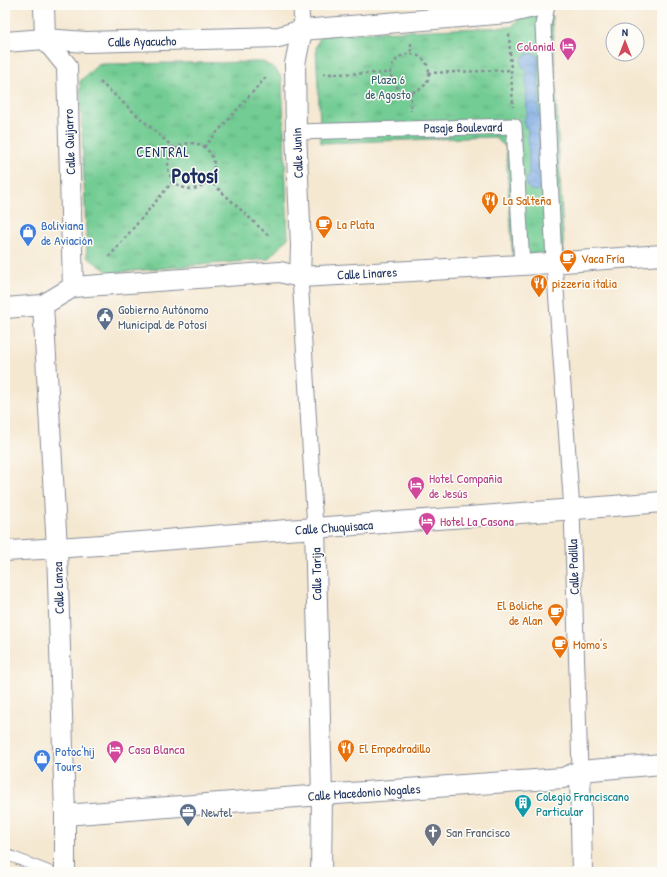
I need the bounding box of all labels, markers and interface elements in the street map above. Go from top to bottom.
north arrow [605,22,645,62]
text: N [622,25,628,39]
street label: Calle Ayacucho [107,31,177,51]
hotel icon: Colonial [558,36,578,61]
place label: Colonial [517,37,556,55]
park label: Plaza 6 de Agosto [365,70,411,103]
street label: Calle Quijarro [59,109,79,175]
street label: Pasaje Boulevard [423,117,503,137]
street label: Calle Junin [287,127,307,179]
district label: CENTRAL [136,142,190,161]
district label: Potosí [171,161,219,190]
restaurant icon: La Salteña [480,190,500,215]
place label: La Salteña [503,191,551,209]
cafe icon: La Plata [314,214,334,239]
place label: La Plata [337,215,374,233]
place label: Boliviana de Aviación [41,216,93,249]
shop icon: Boliviana de Aviación [18,222,38,247]
cafe icon: Vaca Fría [558,248,578,273]
place label: Vaca Fría [581,249,624,267]
street label: Calle Linares [337,262,397,284]
restaurant icon: pizzeria italia [529,273,549,298]
place label: pizzeria italia [552,274,617,292]
place label: Gobierno Autónomo Municipal de Potosí [118,300,208,333]
public building icon: Gobierno Autónomo Municipal de Potosí [95,306,115,331]
place label: Hotel Compañia de Jesús [429,469,502,502]
hotel icon: Hotel Compañia de Jesús [406,475,426,500]
hotel icon: Hotel La Casona [417,511,437,536]
place label: Hotel La Casona [440,512,514,530]
street label: Calle Chuquisaca [294,515,374,539]
street label: Calle Padilla [563,539,583,595]
street label: Calle Tarija [307,547,325,601]
street label: Calle Lanza [48,561,68,615]
place label: El Boliche de Alan [497,596,543,629]
cafe icon: El Boliche de Alan [546,602,566,627]
cafe icon: Momo's [550,634,570,659]
place label: Momo's [573,635,607,653]
restaurant icon: El Empedradillo [336,738,356,763]
hotel icon: Casa Blanca [105,739,125,764]
place label: El Empedradillo [359,739,431,757]
place label: Casa Blanca [128,740,184,758]
place label: Potoc'hij Tours [55,742,95,775]
shop icon: Potoc'hij Tours [32,748,52,773]
street label: Calle Macedonio Nogales [307,779,421,805]
place label: Colegio Franciscano Particular [536,787,629,820]
building icon: Colegio Franciscano Particular [513,793,533,818]
office icon: Newtel [178,802,198,827]
place label: Newtel [201,803,233,821]
church icon: San Francisco [423,822,443,847]
place label: San Francisco [446,823,510,841]

